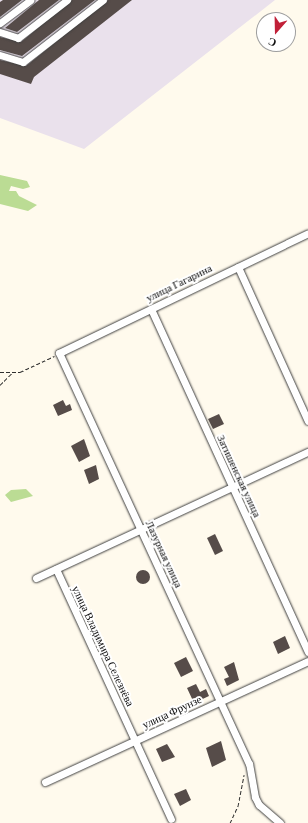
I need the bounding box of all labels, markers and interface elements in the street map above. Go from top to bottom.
north arrow [256,12,296,52]
text: С [266,35,278,49]
street label: улица Гагарина [144,261,214,305]
street label: Затишенская улица [214,433,264,519]
street label: Лазурная улица [143,518,185,590]
street label: улица Владимира Селезнёва [69,584,137,708]
street label: улица Фрунзе [140,693,204,731]

